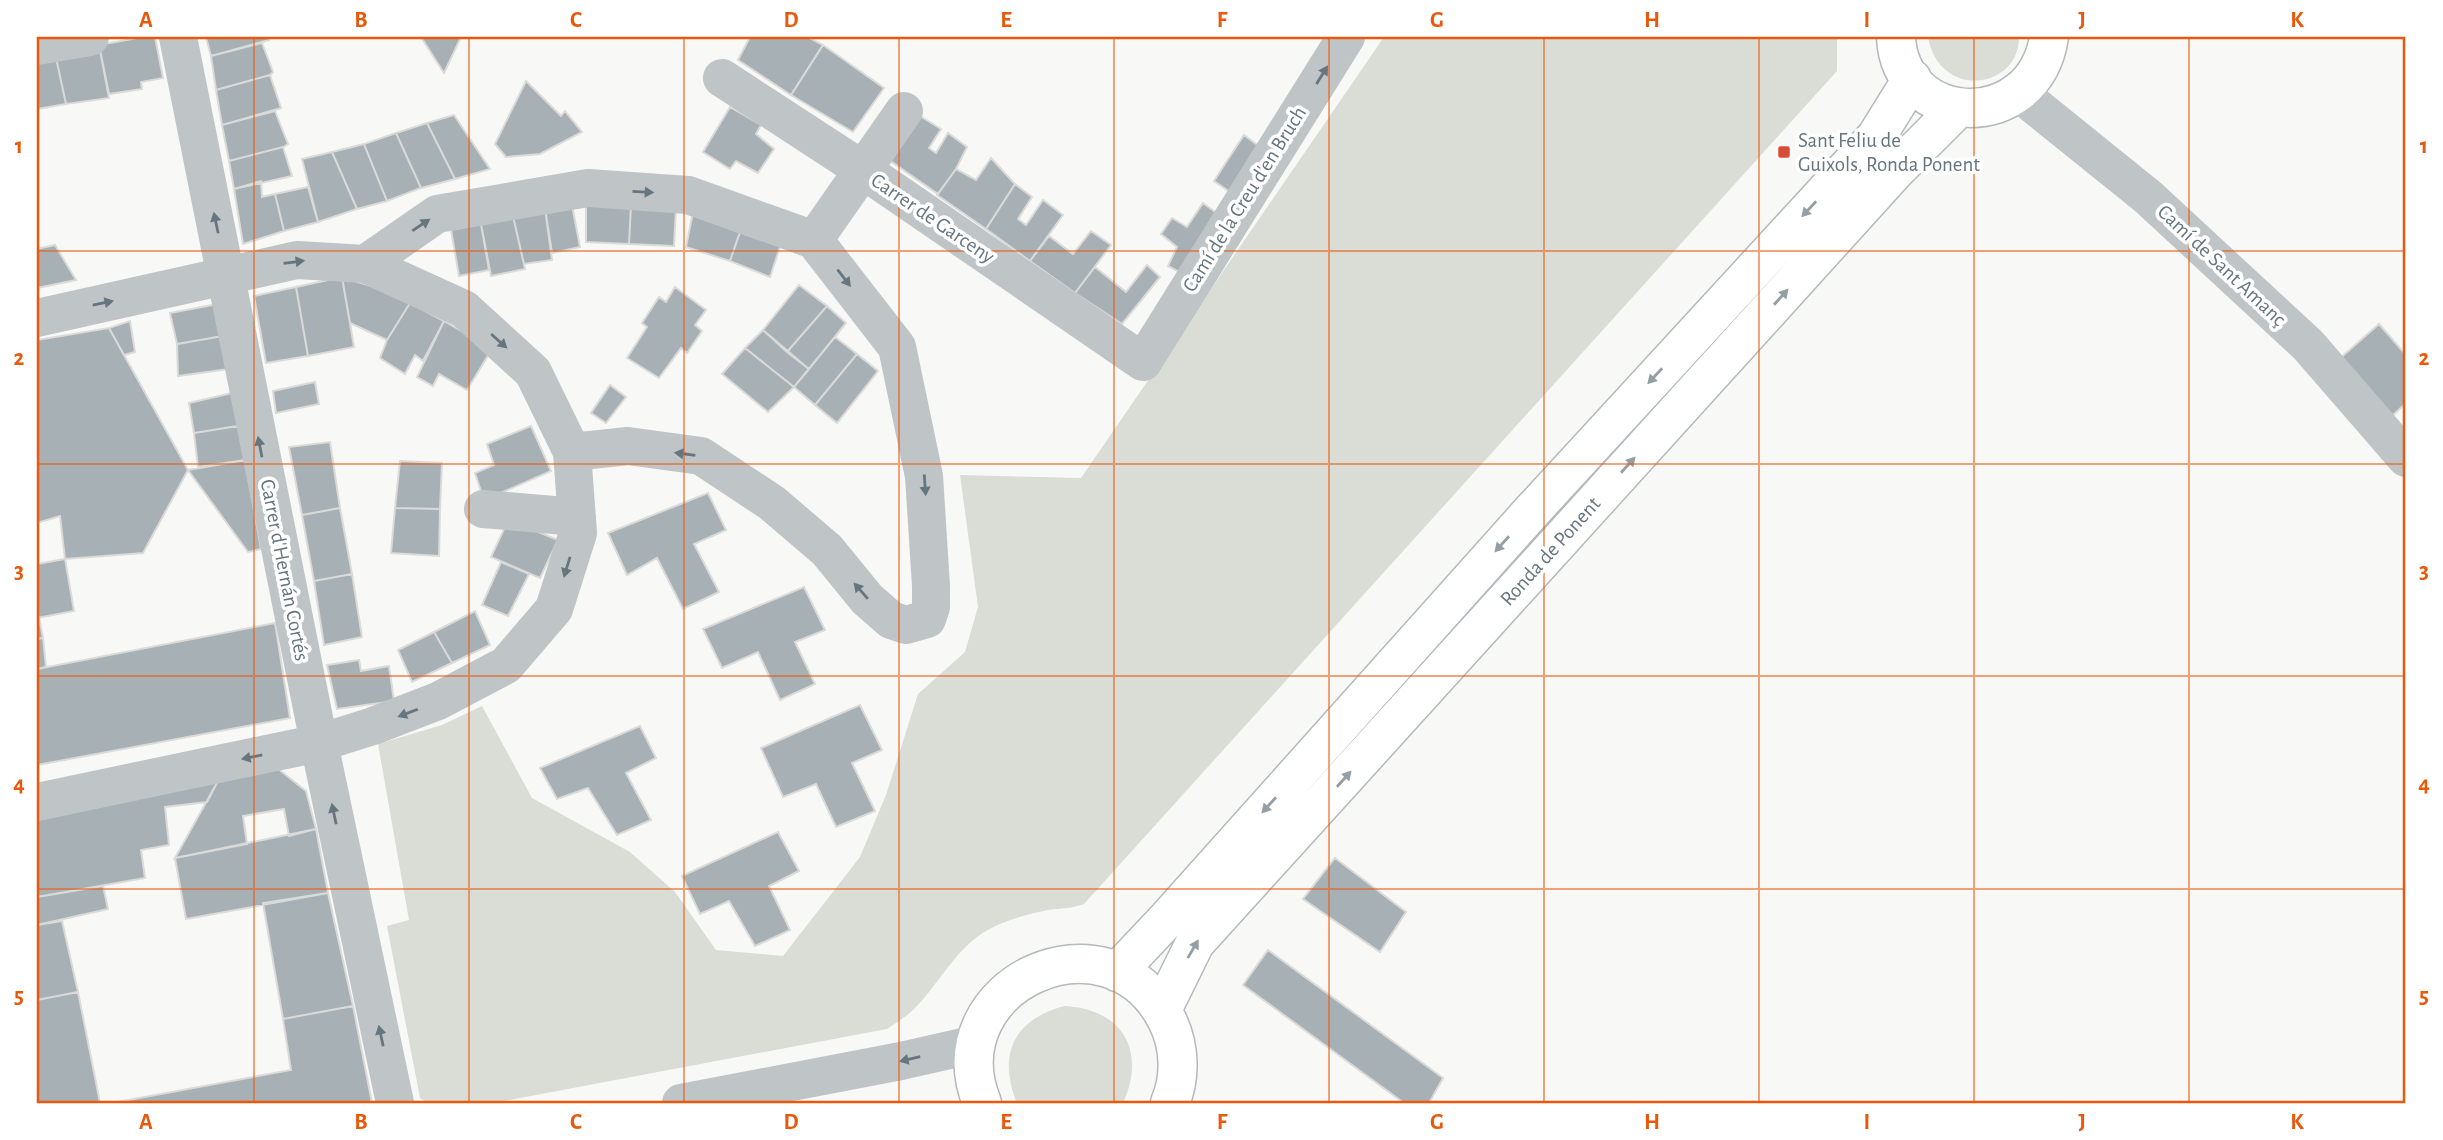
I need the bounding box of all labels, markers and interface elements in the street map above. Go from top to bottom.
text: A [139,9,153,32]
text: B [354,9,368,32]
text: C [570,9,582,32]
text: D [783,9,799,32]
text: E [1000,9,1012,32]
text: F [1217,9,1228,32]
text: G [1430,9,1444,32]
text: H [1644,9,1660,32]
text: I [1864,9,1870,32]
text: J [2078,9,2086,32]
text: K [2290,9,2304,32]
one-way arrow [1315,66,1328,85]
street label: Camí de la Creu d'en Bruch [1179,103,1310,296]
place label: Sant Feliu de Guixols, Ronda Ponent [1798,130,1980,175]
text: 1 [15,135,23,158]
text: 1 [2420,135,2428,158]
marker: Sant Feliu de Guixols, Ronda Ponent [1776,144,1792,160]
street label: Carrer de Garceny [867,170,998,267]
one-way arrow [632,186,654,197]
one-way arrow [1802,200,1818,217]
street label: Camí de Sant Amanç [2153,201,2290,330]
one-way arrow [211,212,222,234]
one-way arrow [412,218,430,232]
one-way arrow [283,257,305,268]
one-way arrow [836,269,850,287]
one-way arrow [1773,288,1789,306]
one-way arrow [92,297,114,308]
one-way arrow [490,332,507,348]
text: 2 [14,347,25,370]
text: 2 [2419,347,2430,370]
one-way arrow [1648,367,1664,384]
one-way arrow [255,436,266,458]
one-way arrow [674,448,696,459]
one-way arrow [1620,456,1636,474]
one-way arrow [919,474,930,496]
street label: Carrer d'Hernán Cortés [257,478,312,663]
street label: Ronda de Ponent [1496,493,1605,610]
one-way arrow [1495,536,1510,553]
one-way arrow [562,556,572,577]
text: 3 [14,560,24,583]
text: 3 [2419,560,2429,583]
one-way arrow [854,583,869,600]
one-way arrow [397,707,418,718]
one-way arrow [241,751,263,762]
one-way arrow [1335,771,1351,788]
text: 4 [13,773,25,796]
text: 4 [2418,773,2430,796]
one-way arrow [1262,797,1277,814]
one-way arrow [328,803,339,825]
one-way arrow [1187,939,1199,958]
text: 5 [14,985,24,1008]
text: 5 [2419,985,2429,1008]
one-way arrow [375,1025,386,1047]
one-way arrow [899,1054,921,1065]
text: A [139,1111,153,1134]
text: B [354,1111,368,1134]
text: C [570,1111,582,1134]
text: D [783,1111,799,1134]
text: E [1000,1111,1012,1134]
text: F [1217,1111,1228,1134]
text: G [1430,1111,1444,1134]
text: H [1644,1111,1660,1134]
text: I [1864,1111,1870,1134]
text: J [2078,1111,2086,1134]
text: K [2290,1111,2304,1134]

